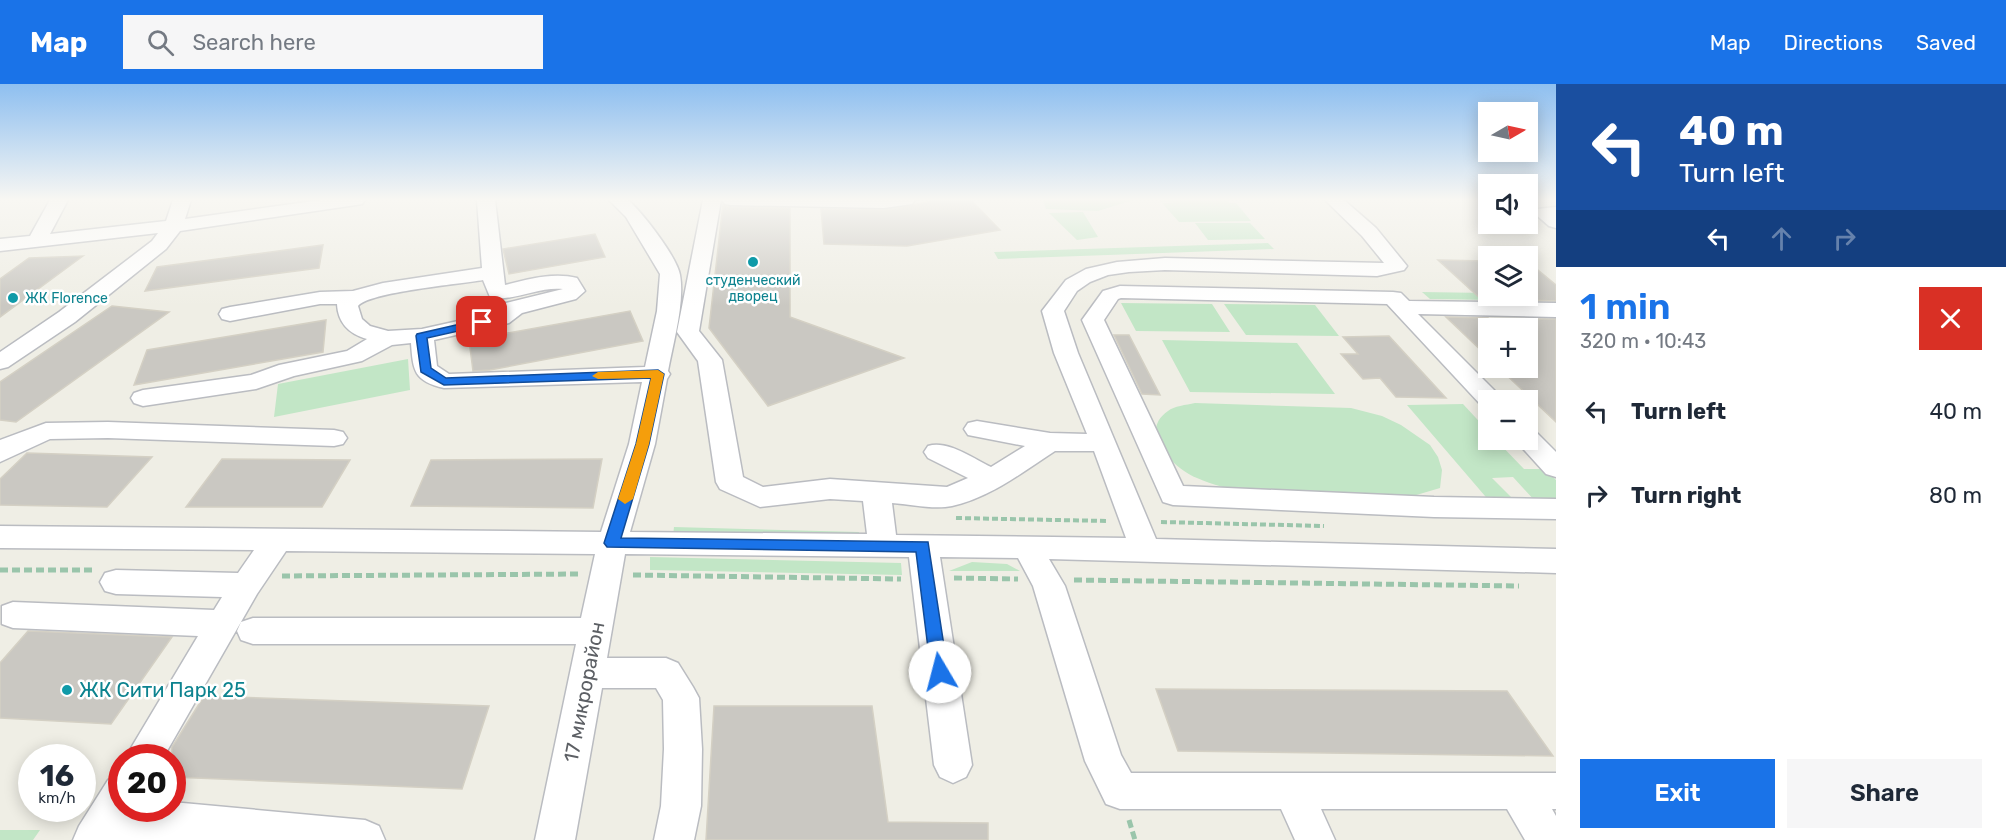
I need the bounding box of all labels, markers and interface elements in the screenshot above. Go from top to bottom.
search box [123,15,543,69]
text: Map [30,26,87,59]
icon: search [144,26,177,59]
text: Search here [192,29,316,56]
text: Map [1710,30,1751,55]
text: Directions [1784,30,1883,55]
text: Saved [1916,30,1976,55]
north arrow [1478,102,1538,162]
map controls [1478,102,1538,450]
text: 40 m [1679,106,1784,156]
icon: left [1580,108,1658,186]
text: Turn left [1679,157,1784,189]
button: sound [1478,174,1538,234]
icon: left [1702,222,1735,255]
icon: ahead [1765,222,1798,255]
icon: right [1828,222,1861,255]
button: layers [1478,246,1538,306]
marker: студенческий дворец [746,255,760,269]
place label: студенческий дворец [705,272,801,305]
text: 1 min [1580,285,1671,328]
button: close [1919,287,1982,350]
place label: ЖК Florence [25,290,108,307]
marker: ЖК Florence [6,291,20,305]
pin [456,296,507,347]
icon: arrive [465,305,498,338]
button: + [1478,318,1538,378]
text: 320 m · 10:43 [1580,329,1706,353]
button: − [1478,390,1538,450]
icon: left [1580,395,1613,428]
text: Turn left [1631,398,1726,425]
text: 40 m [1929,398,1982,425]
icon: right [1580,479,1613,512]
text: Turn right [1631,482,1741,509]
text: 80 m [1929,482,1982,509]
street label: 17 микрорайон [559,620,609,764]
position arrow [908,640,972,704]
place label: ЖК Сити Парк 25 [79,678,246,702]
marker: ЖК Сити Парк 25 [60,683,74,697]
speed limit sign: 20 [108,744,186,822]
text: 16 [40,758,74,794]
button: Exit [1580,759,1775,828]
button: Share [1787,759,1982,828]
text: km/h [38,789,76,807]

